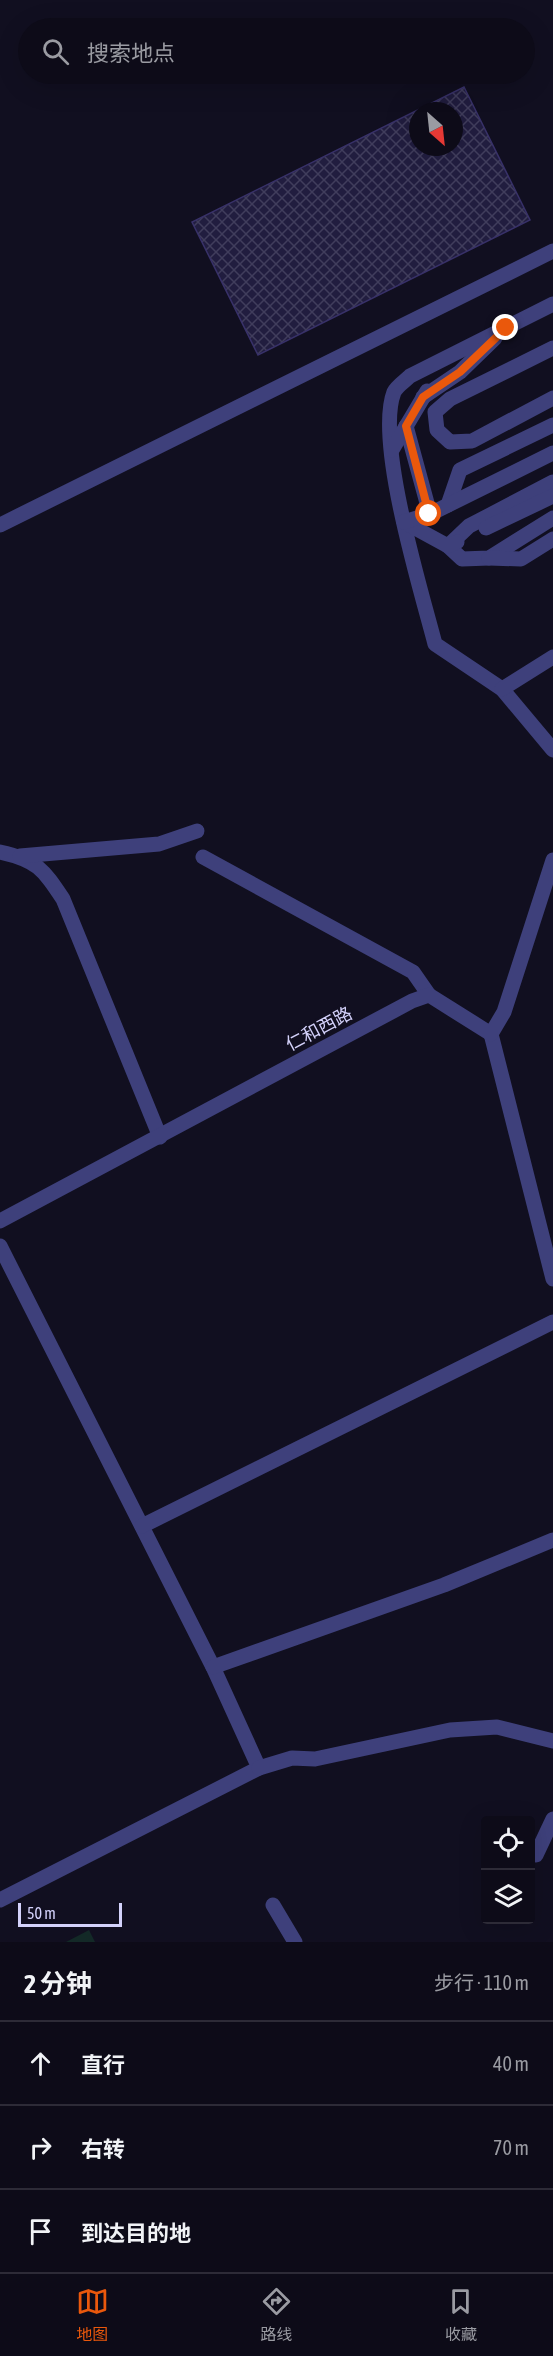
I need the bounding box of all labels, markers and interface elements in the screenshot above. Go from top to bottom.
search box [18,18,535,84]
icon: search [39,35,72,68]
text: 搜索地点 [87,40,175,66]
north arrow [409,102,463,156]
route end [492,314,518,340]
route start [415,500,441,526]
street label: 仁和西路 [282,1002,355,1055]
map controls [481,1816,535,1924]
button: locate [481,1816,535,1870]
button: layers [481,1870,535,1924]
scale bar [18,1900,122,1928]
text: 50 m [27,1904,56,1922]
text: 2 分钟 [24,1969,92,1999]
text: 步行 · 110 m [434,1971,529,1994]
icon: ahead [24,2047,57,2080]
text: 直行 [81,2052,125,2078]
text: 40 m [493,2052,529,2075]
icon: right [24,2131,57,2164]
text: 右转 [81,2136,125,2162]
text: 70 m [493,2136,529,2159]
icon: arrive [24,2215,57,2248]
text: 到达目的地 [81,2220,191,2246]
tab: 地图 [76,2285,109,2345]
tab: 路线 [260,2285,293,2345]
tab: 收藏 [444,2285,477,2345]

